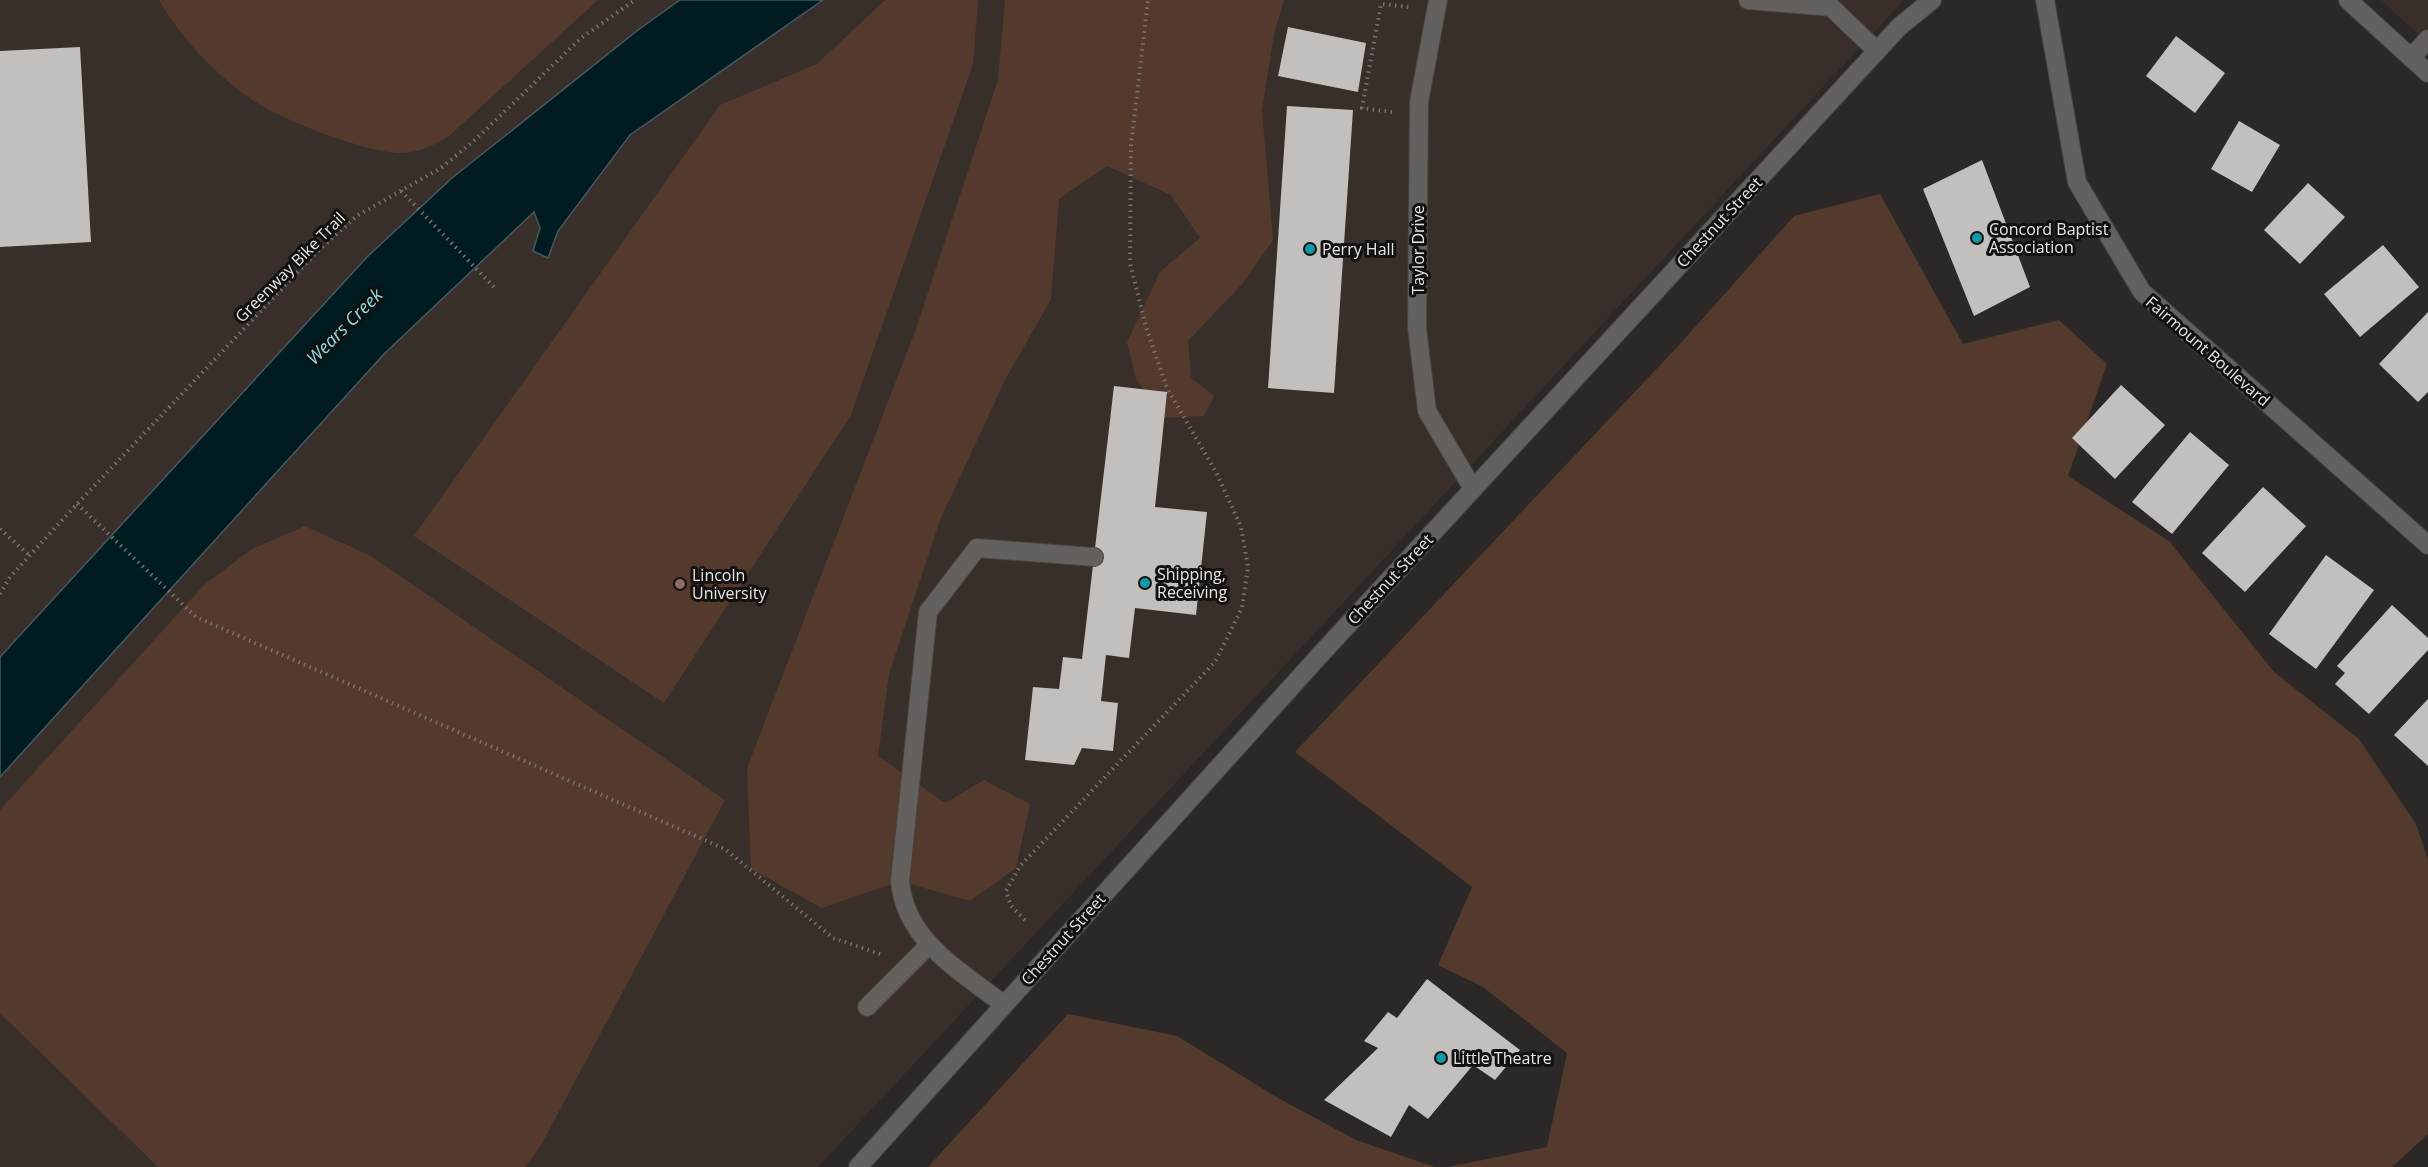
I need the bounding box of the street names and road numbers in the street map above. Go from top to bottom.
street label: Chestnut Street [1671,172,1767,272]
street label: Taylor Drive [1407,205,1429,295]
street label: Greenway Bike Trail [230,207,350,327]
street label: Fairmount Boulevard [2141,291,2275,411]
street label: Chestnut Street [1342,529,1438,629]
street label: Chestnut Street [1016,888,1110,990]

